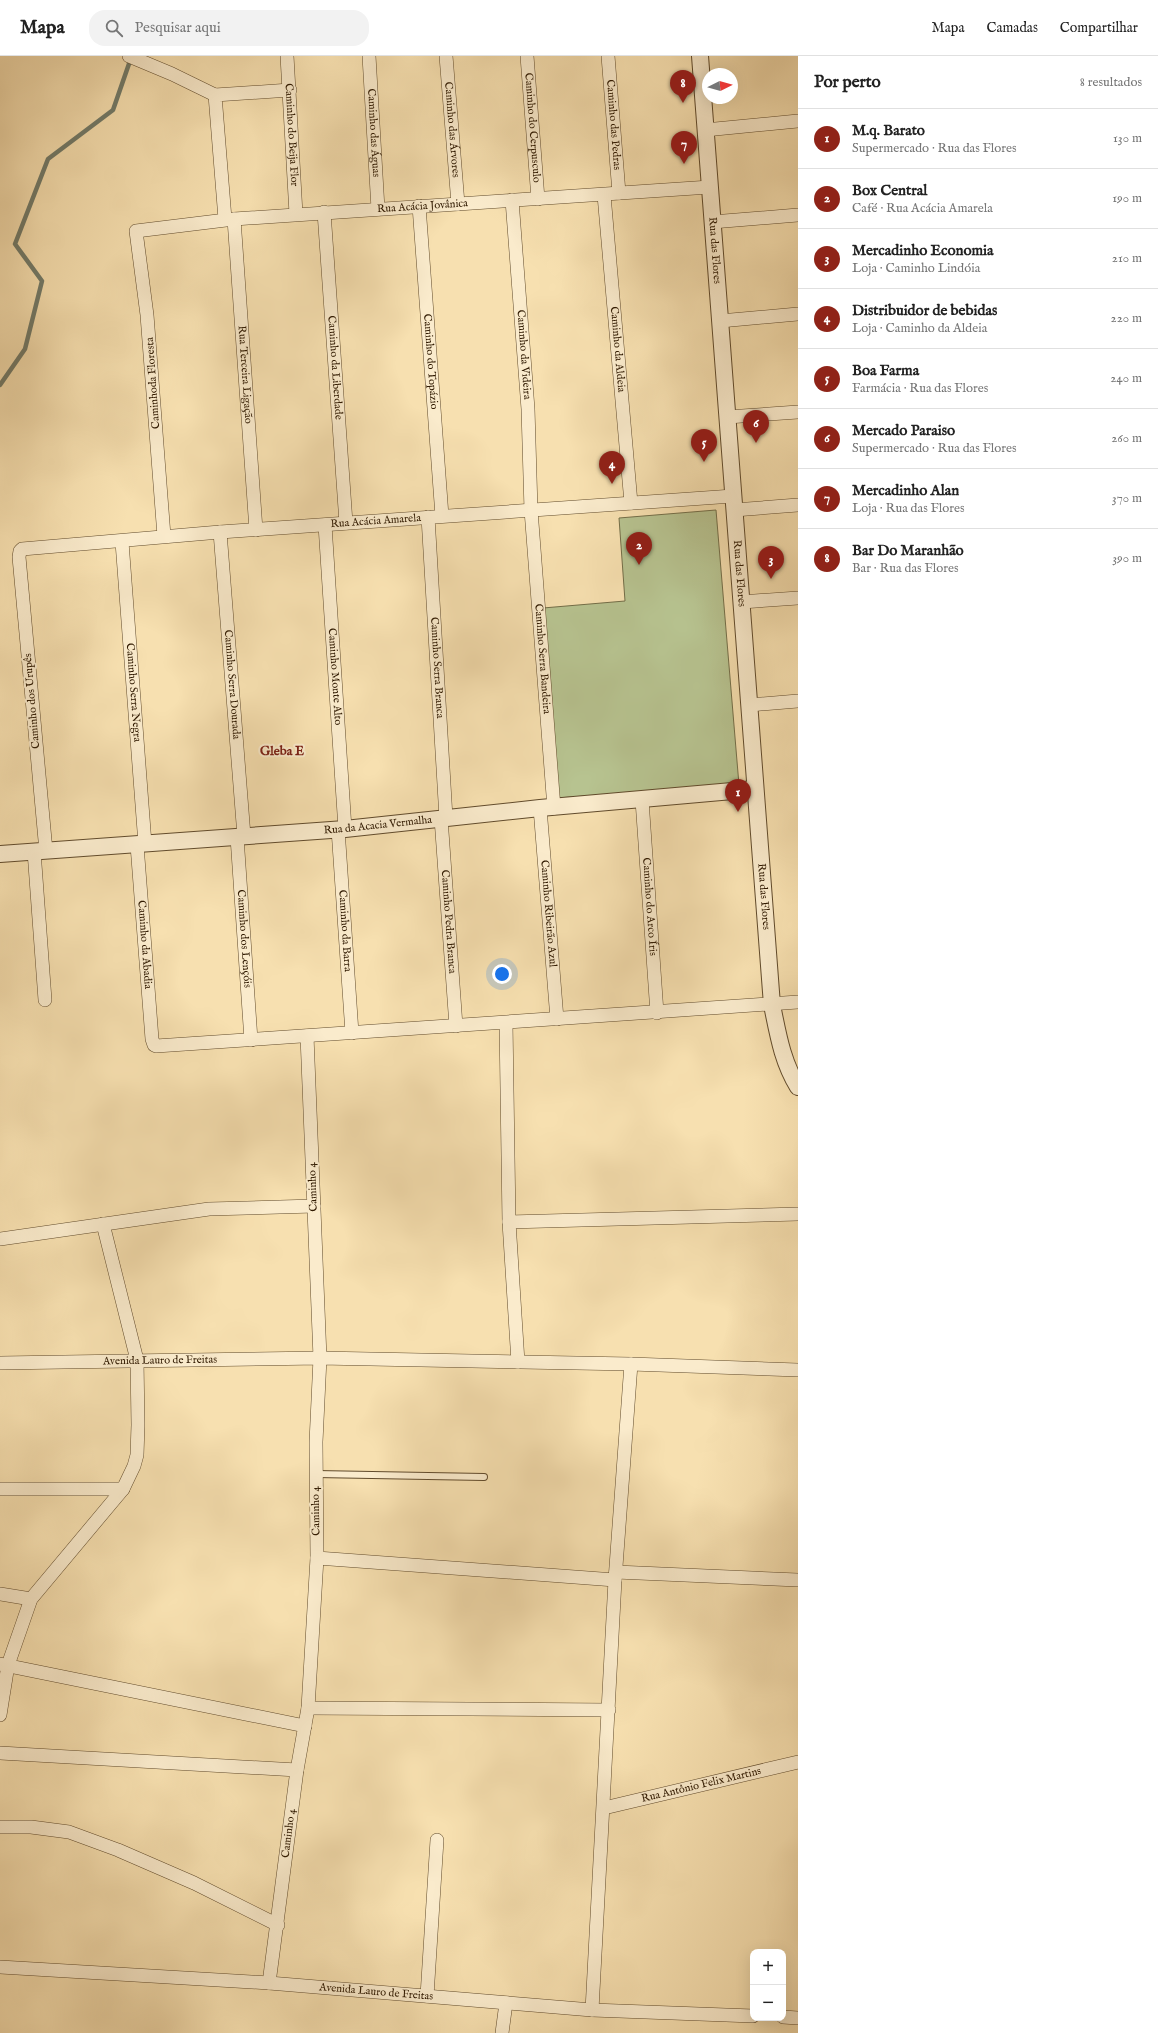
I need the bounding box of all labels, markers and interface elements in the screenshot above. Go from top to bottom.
search box [89,10,369,46]
text: Mapa [20,16,65,40]
icon: search [103,17,125,39]
text: Pesquisar aqui [135,18,221,37]
text: Mapa [932,19,964,37]
text: Camadas [986,19,1038,37]
text: Compartilhar [1060,19,1138,37]
north arrow [702,68,738,104]
pin: 8 [670,70,696,103]
street label: Caminho do Cerpusculo [521,72,544,183]
text: Por perto [814,72,881,93]
text: 8 resultados [1080,74,1142,91]
street label: Caminho das Pedras [603,79,624,171]
street label: Caminho das Árvores [441,81,463,178]
street label: Caminho do Beija Flor [282,83,301,187]
street label: Caminho das Águas [364,88,383,178]
text: M.q. Barato [852,121,925,140]
text: 1 [825,130,829,147]
text: 130 m [1113,130,1142,147]
pin: 7 [671,131,697,164]
text: Supermercado · Rua das Flores [852,140,1017,157]
text: Box Central [852,181,927,200]
text: 2 [824,190,830,207]
text: 190 m [1112,190,1142,207]
street label: Rua Acácia Jovânica [377,196,469,216]
text: Café · Rua Acácia Amarela [852,200,993,217]
street label: Rua das Flores [705,217,724,284]
text: Mercadinho Economia [852,241,994,260]
text: 3 [825,250,829,267]
text: 210 m [1112,250,1142,267]
text: Loja · Caminho Lindóia [852,260,980,277]
text: Distribuidor de bebidas [852,301,997,320]
street label: Caminho da Aldeia [607,306,628,393]
street label: Caminho da Videira [513,309,534,400]
text: 4 [824,310,830,327]
text: 220 m [1111,310,1142,327]
street label: Caminho do Topázio [420,313,441,410]
street label: Caminho da Liberdade [324,315,346,420]
text: Loja · Caminho da Aldeia [852,320,987,337]
street label: Rua Terceira Ligação [235,325,255,424]
street label: Caminhoda Floresta [143,336,163,429]
text: Boa Farma [852,361,919,380]
text: 5 [825,370,829,387]
text: 240 m [1110,370,1142,387]
text: Farmácia · Rua das Flores [852,380,988,397]
pin: 6 [743,410,769,443]
text: Mercado Paraiso [852,421,955,440]
pin: 5 [691,429,717,462]
text: 6 [824,430,830,447]
text: 260 m [1111,430,1142,447]
text: Supermercado · Rua das Flores [852,440,1017,457]
pin: 4 [599,451,625,484]
text: Mercadinho Alan [852,481,959,500]
text: 7 [824,490,830,507]
text: 370 m [1112,490,1142,507]
text: Loja · Rua das Flores [852,500,965,517]
street label: Rua Acácia Amarela [330,511,422,531]
pin: 2 [626,532,652,565]
street label: Rua das Flores [730,540,749,608]
text: Bar Do Maranhão [852,541,964,560]
pin: 3 [758,546,784,579]
text: 8 [824,550,830,567]
text: 390 m [1112,550,1142,567]
text: Bar · Rua das Flores [852,560,959,577]
street label: Caminho Serra Bandeira [531,603,554,715]
street label: Caminho Serra Branca [427,617,447,719]
street label: Caminho Monte Alto [325,628,345,726]
street label: Caminho Serra Dourada [221,629,243,740]
street label: Caminho Serra Negra [123,643,144,743]
street label: Caminho dos Urupês [21,653,43,749]
district label: Gleba E [260,743,304,760]
pin: 1 [725,779,751,812]
street label: Rua da Acacia Vermalha [323,813,433,838]
street label: Caminho do Arco Íris [639,857,660,956]
street label: Caminho Ribeirão Azul [537,859,560,968]
street label: Rua das Flores [754,863,773,931]
street label: Caminho Pedra Branca [438,869,459,974]
street label: Caminho dos Lençóis [234,889,254,989]
street label: Caminho da Barra [335,889,355,972]
street label: Caminho da Abadia [134,900,155,990]
your location [492,964,512,984]
street label: Caminho 4 [305,1161,321,1212]
street label: Avenida Lauro de Freitas [102,1353,217,1368]
street label: Caminho 4 [309,1486,323,1536]
street label: Rua Antônio Felix Martins [640,1764,763,1806]
street label: Caminho 4 [279,1807,299,1859]
map controls [750,1949,786,2021]
button: + [750,1949,786,1985]
street label: Avenida Lauro de Freitas [318,1980,434,2004]
button: − [750,1985,786,2021]

